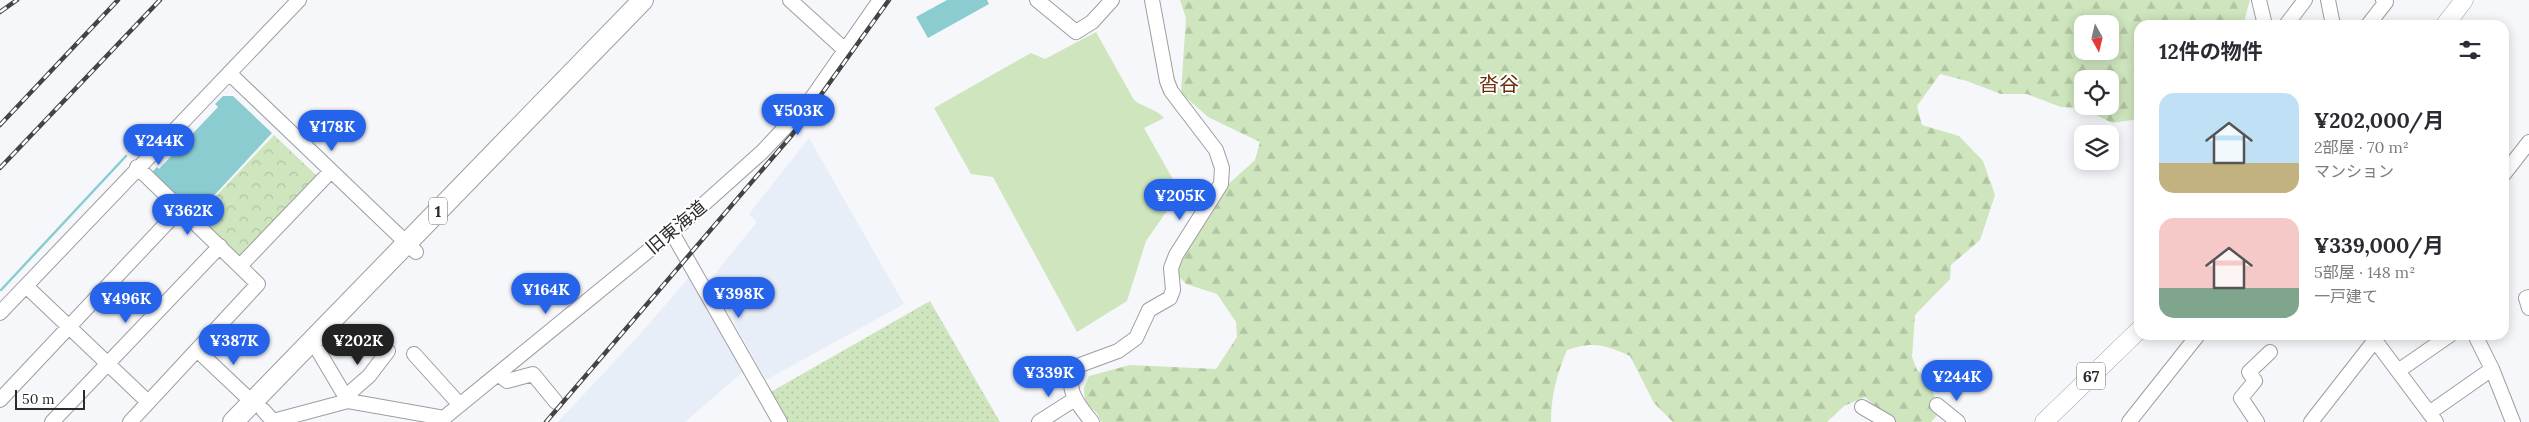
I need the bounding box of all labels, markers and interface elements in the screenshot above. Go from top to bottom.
north arrow [2074,15,2119,60]
map controls [2074,15,2119,170]
icon: filters [2456,36,2484,64]
text: 12件の物件 [2159,38,2263,65]
button: locate [2074,70,2119,115]
district label: 沓谷 [1479,71,1519,96]
pin: ¥503K [763,94,833,136]
text: ¥503K [773,100,823,120]
text: ¥202,000/月 [2314,107,2444,134]
pin: ¥178K [297,110,367,152]
icon: home [2199,113,2259,173]
text: ¥178K [309,116,355,136]
pin: ¥244K [124,124,194,166]
button: layers [2074,125,2119,170]
text: ¥244K [134,130,184,150]
text: 2部屋 · 70 m² [2314,137,2409,157]
text: マンション [2314,161,2394,181]
pin: ¥205K [1145,178,1215,221]
text: ¥205K [1155,185,1205,205]
pin: ¥362K [153,194,223,236]
street label: 旧東海道 [641,195,711,259]
road number: 1 [429,198,447,225]
text: ¥362K [163,200,213,220]
text: ¥339,000/月 [2314,232,2444,259]
icon: home [2199,238,2259,298]
text: 5部屋 · 148 m² [2314,262,2415,282]
pin: ¥164K [511,272,581,315]
pin: ¥398K [704,276,774,319]
text: ¥164K [522,279,570,299]
pin: ¥496K [91,282,161,324]
text: ¥398K [714,283,764,303]
text: 一戸建て [2314,286,2378,306]
text: ¥496K [101,288,151,308]
pin: ¥387K [199,324,269,366]
pin: ¥202K [323,324,393,366]
text: ¥387K [210,330,258,350]
text: ¥202K [333,330,383,350]
pin: ¥339K [1014,356,1084,398]
pin: ¥244K [1922,360,1992,402]
text: ¥339K [1024,362,1074,382]
road number: 67 [2077,362,2105,390]
text: ¥244K [1932,366,1982,386]
scale bar [15,387,85,410]
text: 50 m [22,390,55,408]

